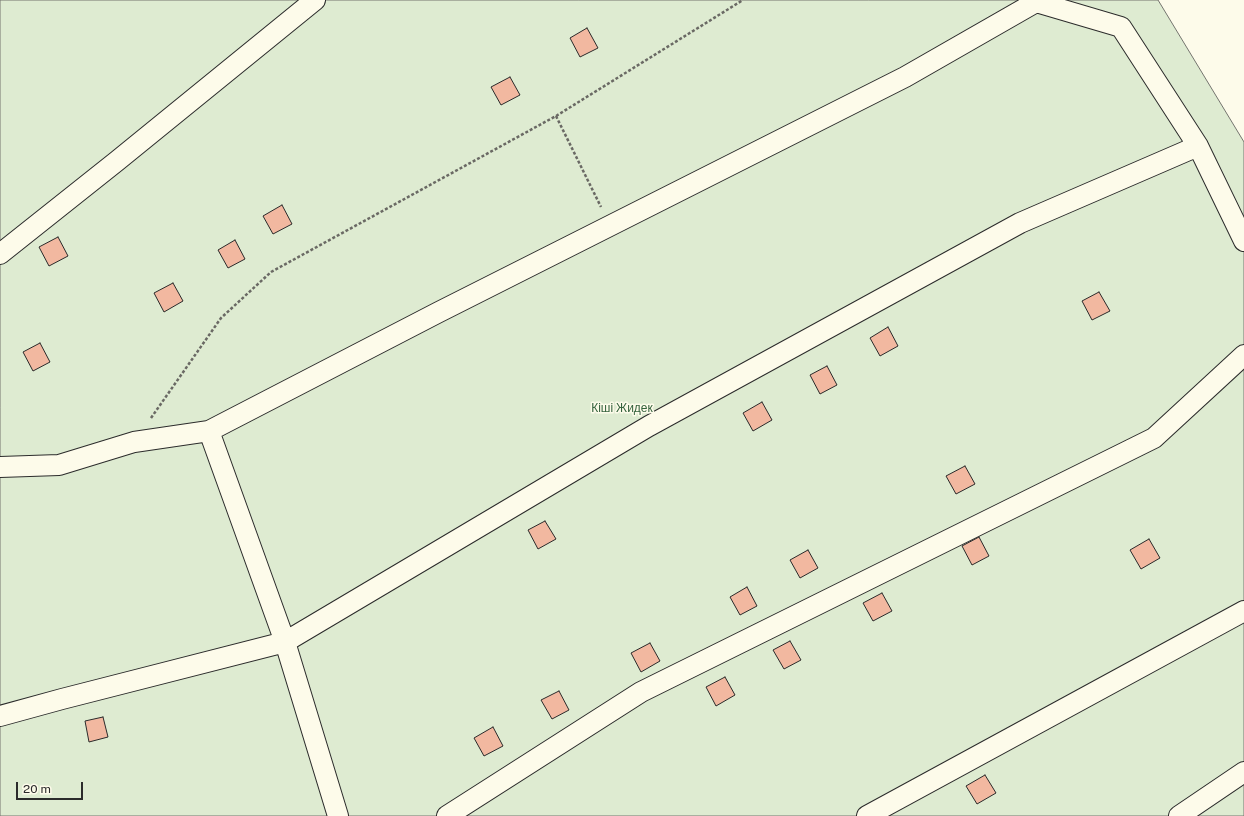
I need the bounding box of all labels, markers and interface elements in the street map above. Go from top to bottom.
park label: Кіші Жидек [591,401,653,415]
scale bar [18,774,85,800]
text: 20 m [23,782,51,796]

